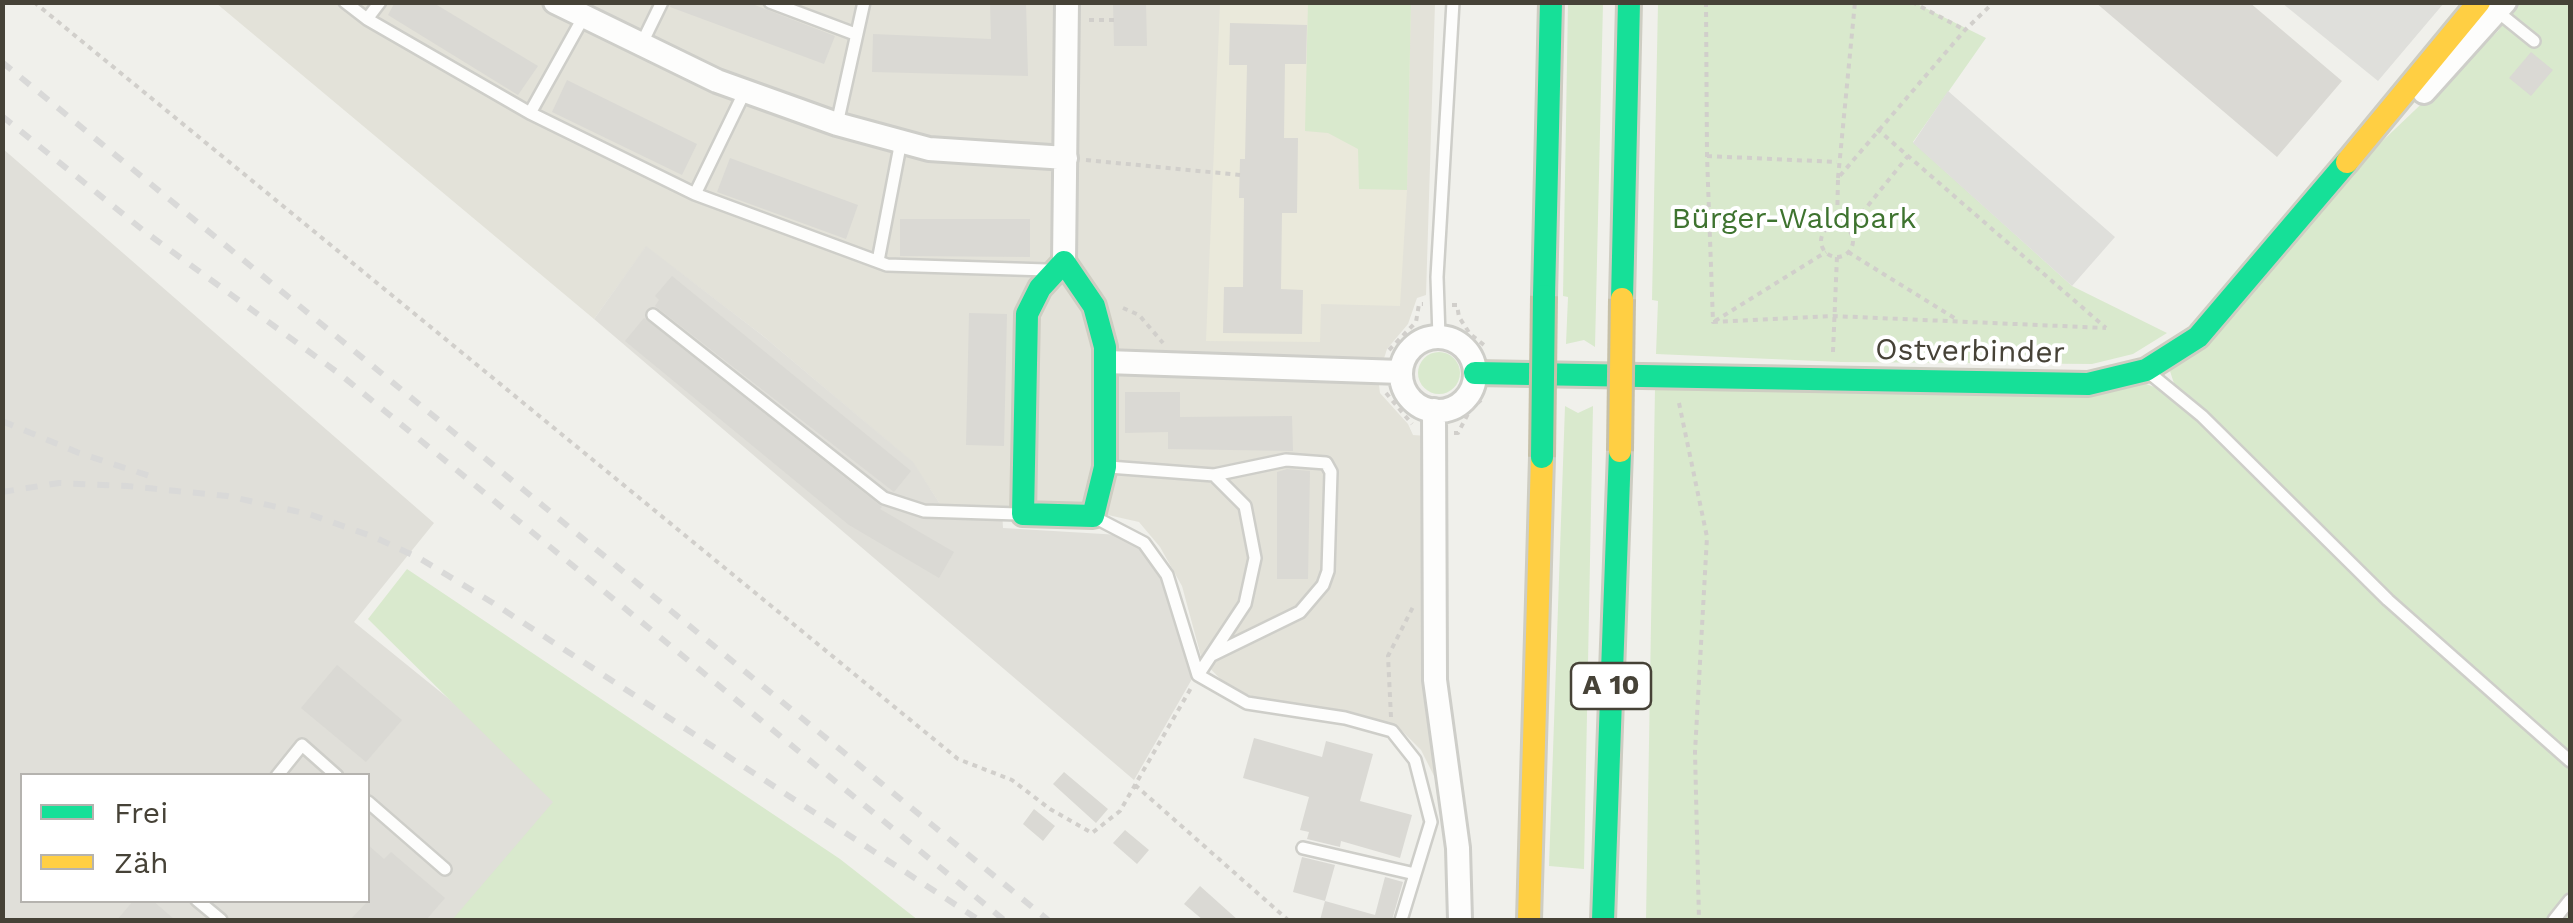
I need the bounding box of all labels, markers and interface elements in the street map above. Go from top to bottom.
park label: Bürger-Waldpark [1672,201,1916,237]
street label: Ostverbinder [1875,332,2065,372]
road number: A 10 [1571,663,1651,709]
legend [20,773,370,903]
text: Frei [114,795,168,830]
text: Zäh [114,845,168,880]

